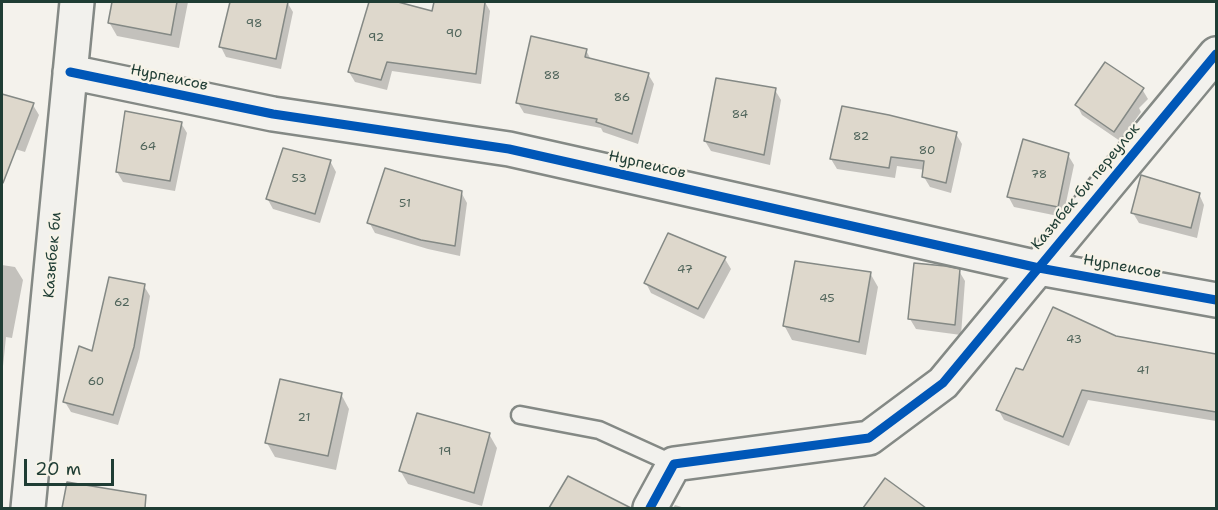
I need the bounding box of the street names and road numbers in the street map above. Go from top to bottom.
street label: Нурпеисов [129,61,209,95]
street label: Казыбек би переулок [1028,120,1144,254]
street label: Нурпеисов [607,147,687,183]
street label: Казыбек би [40,211,66,299]
street label: Нурпеисов [1082,251,1162,283]

